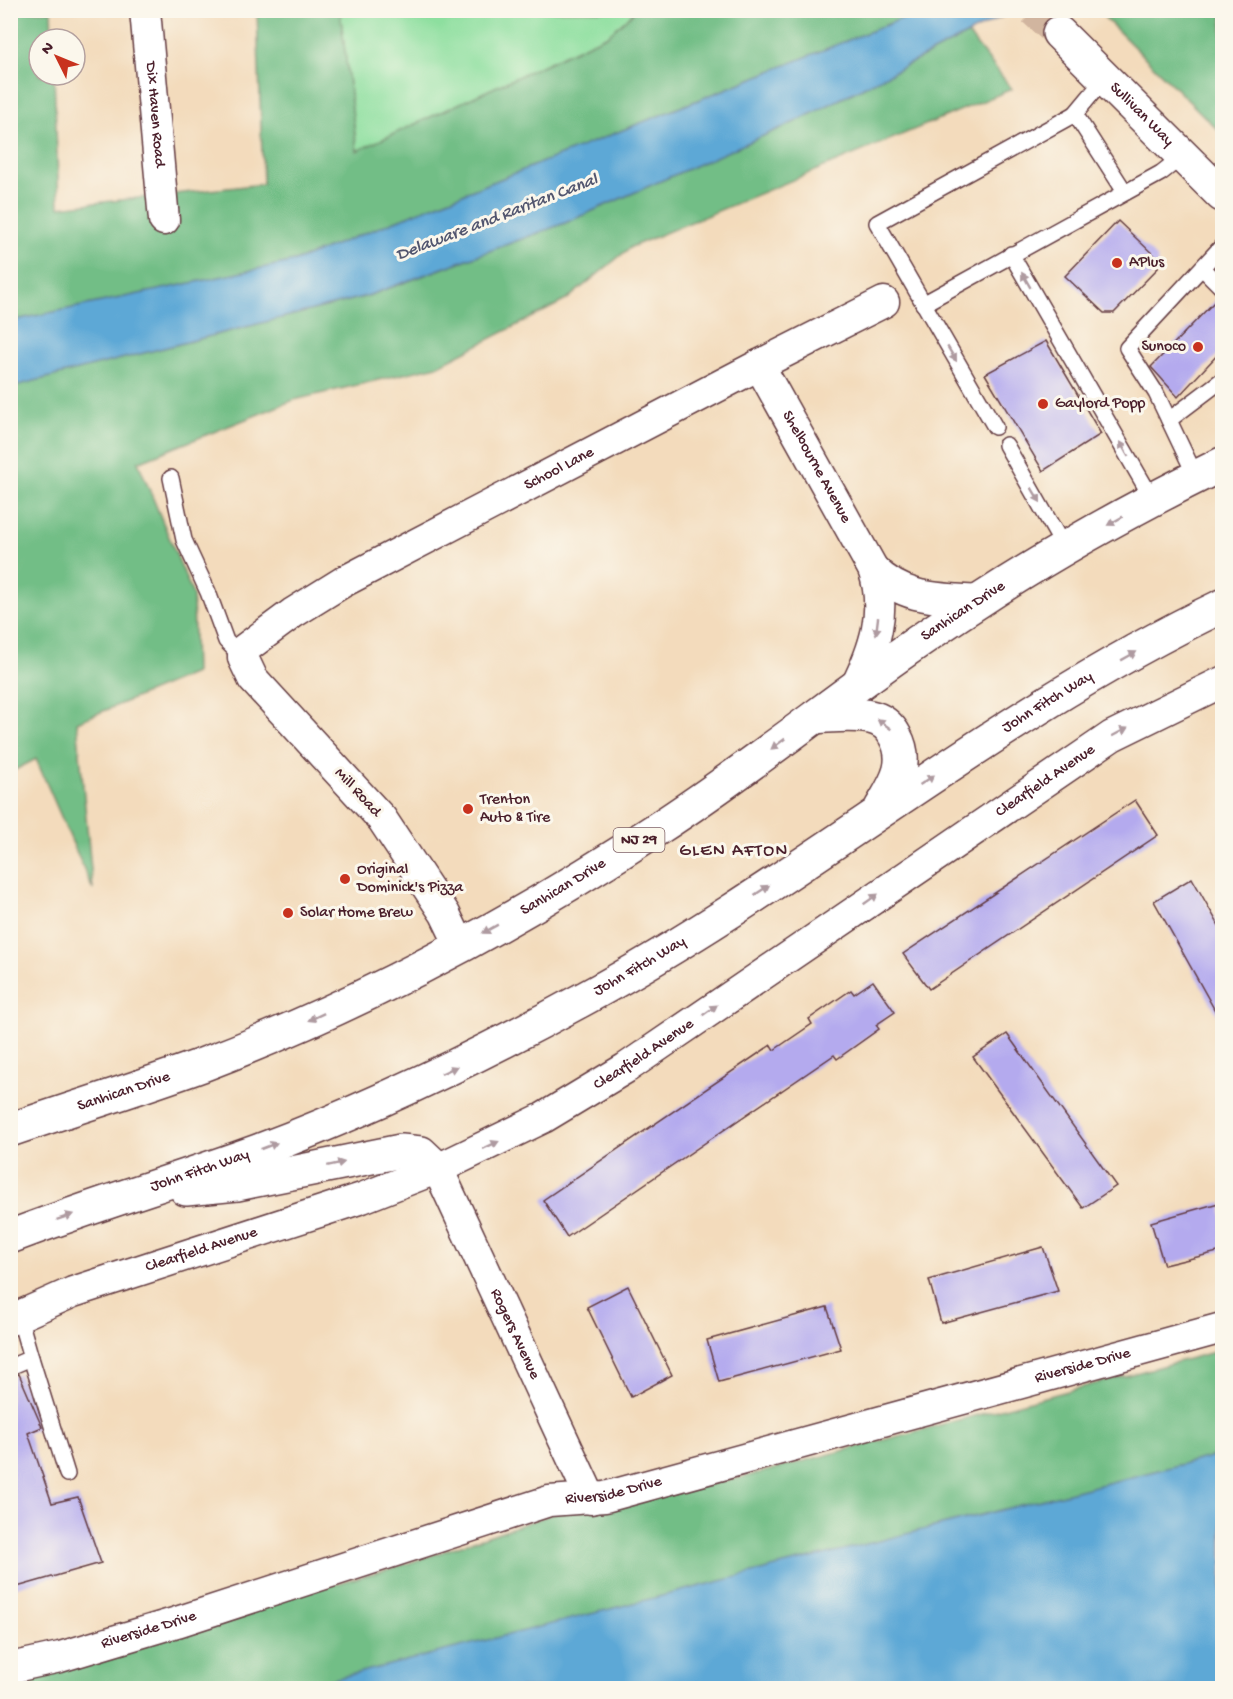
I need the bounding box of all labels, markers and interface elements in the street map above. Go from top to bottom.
north arrow [27,27,87,87]
text: N [38,38,59,59]
street label: Dix Haven Road [140,60,169,170]
street label: Sullivan Way [1105,79,1178,151]
water label: Delaware and Raritan Canal [393,169,602,266]
place label: APlus [1129,254,1165,273]
marker: APlus [1110,256,1124,270]
one-way arrow [1021,272,1032,288]
place label: Sunoco [1141,338,1186,357]
marker: Sunoco [1191,340,1205,354]
one-way arrow [947,346,958,362]
place label: Gaylord Popp [1055,395,1146,414]
marker: Gaylord Popp [1036,397,1050,411]
street label: Shelbourne Avenue [777,408,855,527]
one-way arrow [1120,440,1130,457]
street label: School Lane [521,443,598,495]
one-way arrow [1030,487,1041,503]
one-way arrow [1106,516,1123,526]
street label: Sanhican Drive [918,577,1009,646]
one-way arrow [872,617,881,636]
one-way arrow [1121,651,1138,661]
street label: John Fitch Way [999,667,1097,738]
one-way arrow [876,719,891,731]
one-way arrow [1112,727,1129,737]
one-way arrow [770,738,785,750]
street label: Clearfield Avenue [992,740,1100,822]
street label: Mill Road [329,764,386,823]
one-way arrow [919,775,935,786]
place label: Trenton Auto & Tire [479,791,551,828]
marker: Trenton Auto & Tire [461,802,475,816]
road number: NJ 29 [614,828,664,852]
district label: GLEN AFTON [679,841,789,862]
street label: Sanhican Drive [517,854,610,920]
place label: Original Dominick's Pizza [356,861,464,898]
marker: Original Dominick's Pizza [338,872,352,886]
one-way arrow [753,885,770,896]
one-way arrow [863,894,879,905]
place label: Solar Home Brew [300,904,414,923]
marker: Solar Home Brew [281,906,295,920]
one-way arrow [481,924,498,934]
street label: John Fitch Way [591,932,689,1001]
one-way arrow [702,1004,718,1016]
one-way arrow [308,1013,325,1022]
street label: Clearfield Avenue [590,1014,698,1095]
one-way arrow [440,1065,457,1074]
street label: Sanhican Drive [75,1067,173,1116]
one-way arrow [482,1140,499,1149]
one-way arrow [261,1141,279,1151]
street label: John Fitch Way [148,1145,252,1197]
one-way arrow [327,1159,346,1168]
one-way arrow [56,1211,74,1221]
street label: Clearfield Avenue [143,1223,260,1277]
street label: Rogers Avenue [485,1286,544,1383]
street label: Riverside Drive [1033,1344,1134,1388]
street label: Riverside Drive [564,1472,665,1509]
street label: Riverside Drive [99,1607,200,1654]

